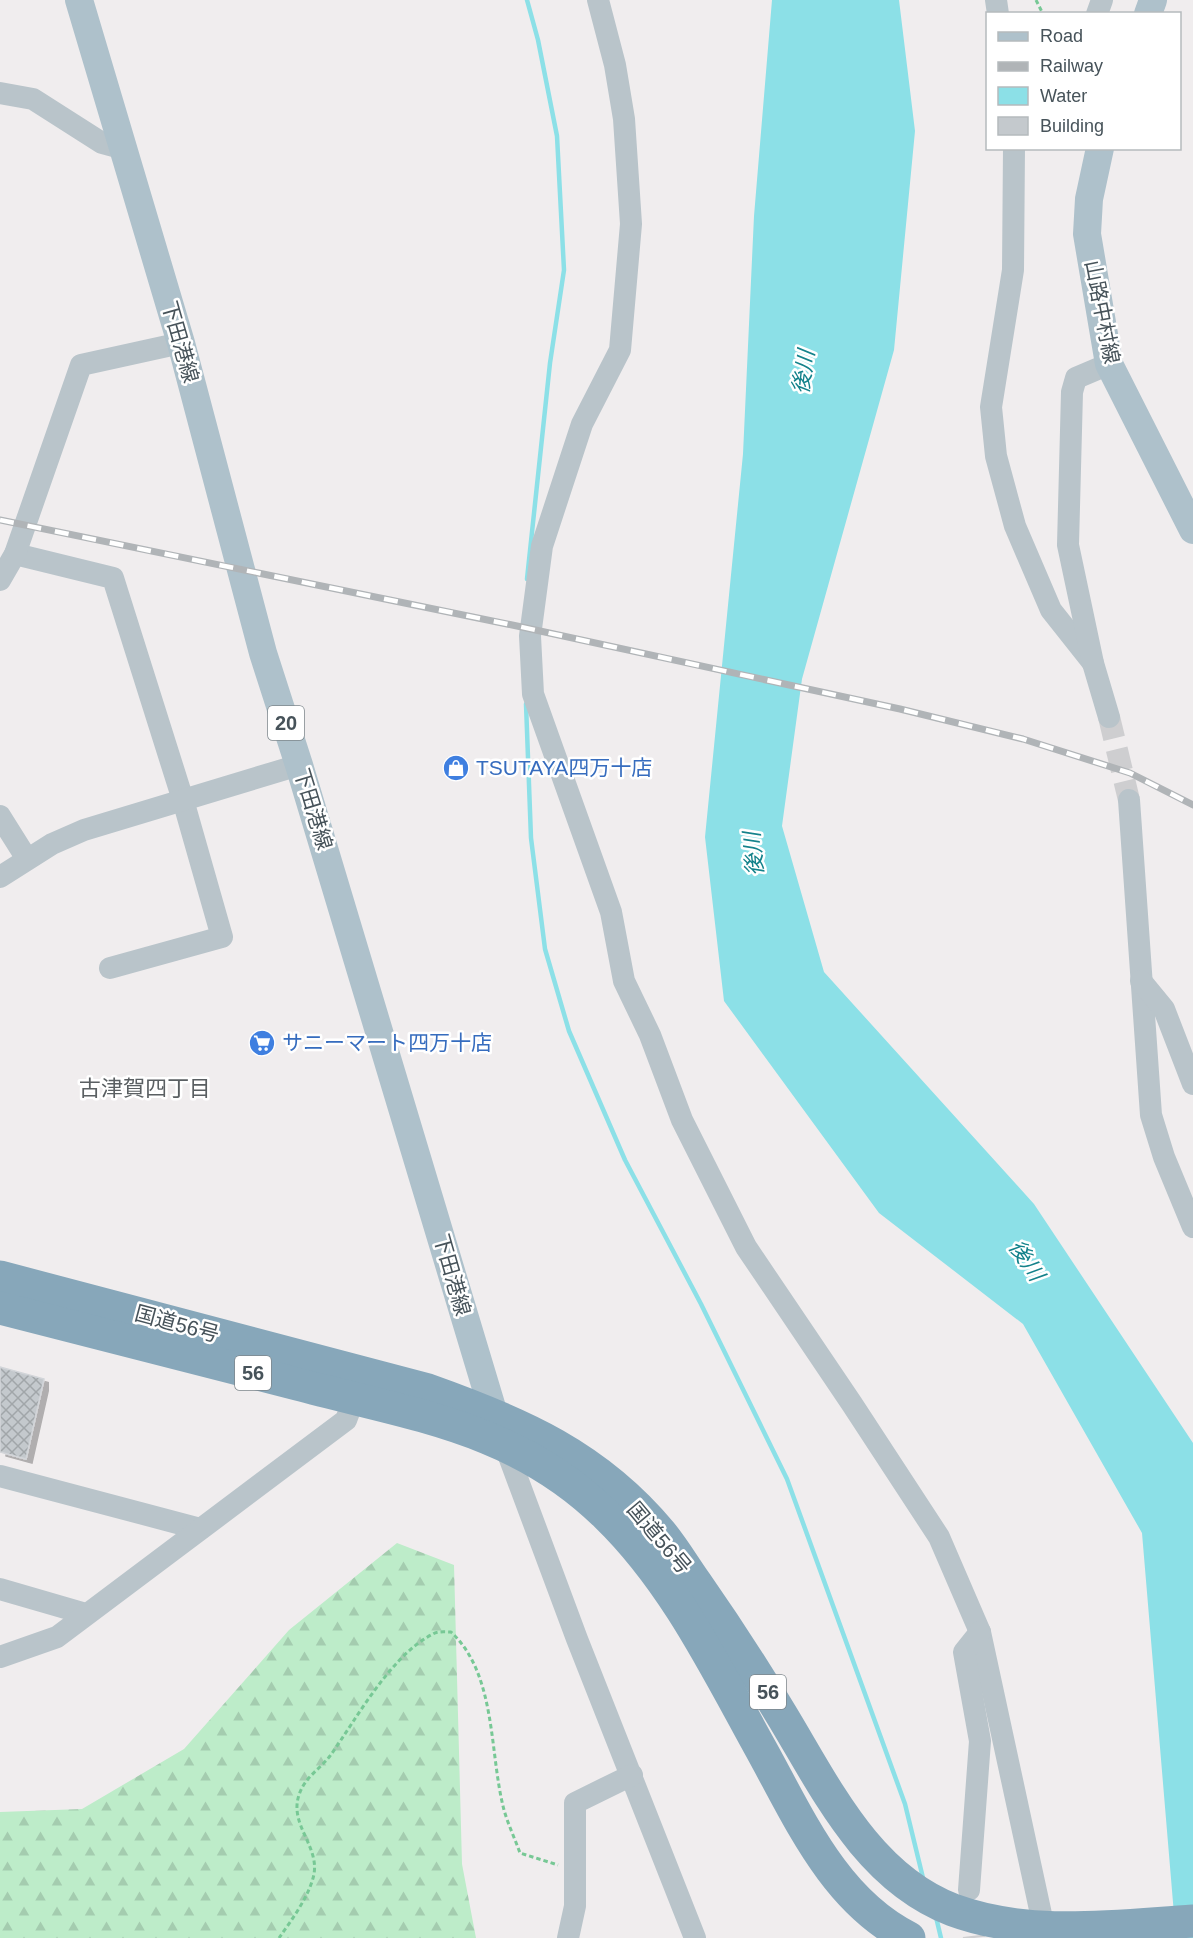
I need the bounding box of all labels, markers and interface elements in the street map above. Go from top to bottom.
legend [986,12,1181,150]
text: Road [1040,26,1083,46]
text: Railway [1040,56,1103,76]
text: Water [1040,86,1087,106]
text: Building [1040,116,1104,136]
street label: 山路中村線 [1081,258,1124,366]
street label: 下田港線 [158,298,203,385]
water label: 後川 [788,347,819,396]
road number: 20 [268,706,304,740]
shop icon: TSUTAYA四万十店 [441,753,471,783]
place label: TSUTAYA四万十店 [476,756,652,779]
street label: 下田港線 [290,765,337,852]
water label: 後川 [739,829,768,877]
supermarket icon: サニーマート四万十店 [247,1028,277,1058]
place label: サニーマート四万十店 [282,1031,492,1054]
district label: 古津賀四丁目 [79,1076,211,1101]
street label: 下田港線 [430,1231,475,1318]
water label: 後川 [1004,1235,1050,1287]
street label: 国道56号 [132,1301,222,1346]
road number: 56 [235,1356,271,1390]
street label: 国道56号 [623,1497,696,1578]
road number: 56 [750,1675,786,1709]

